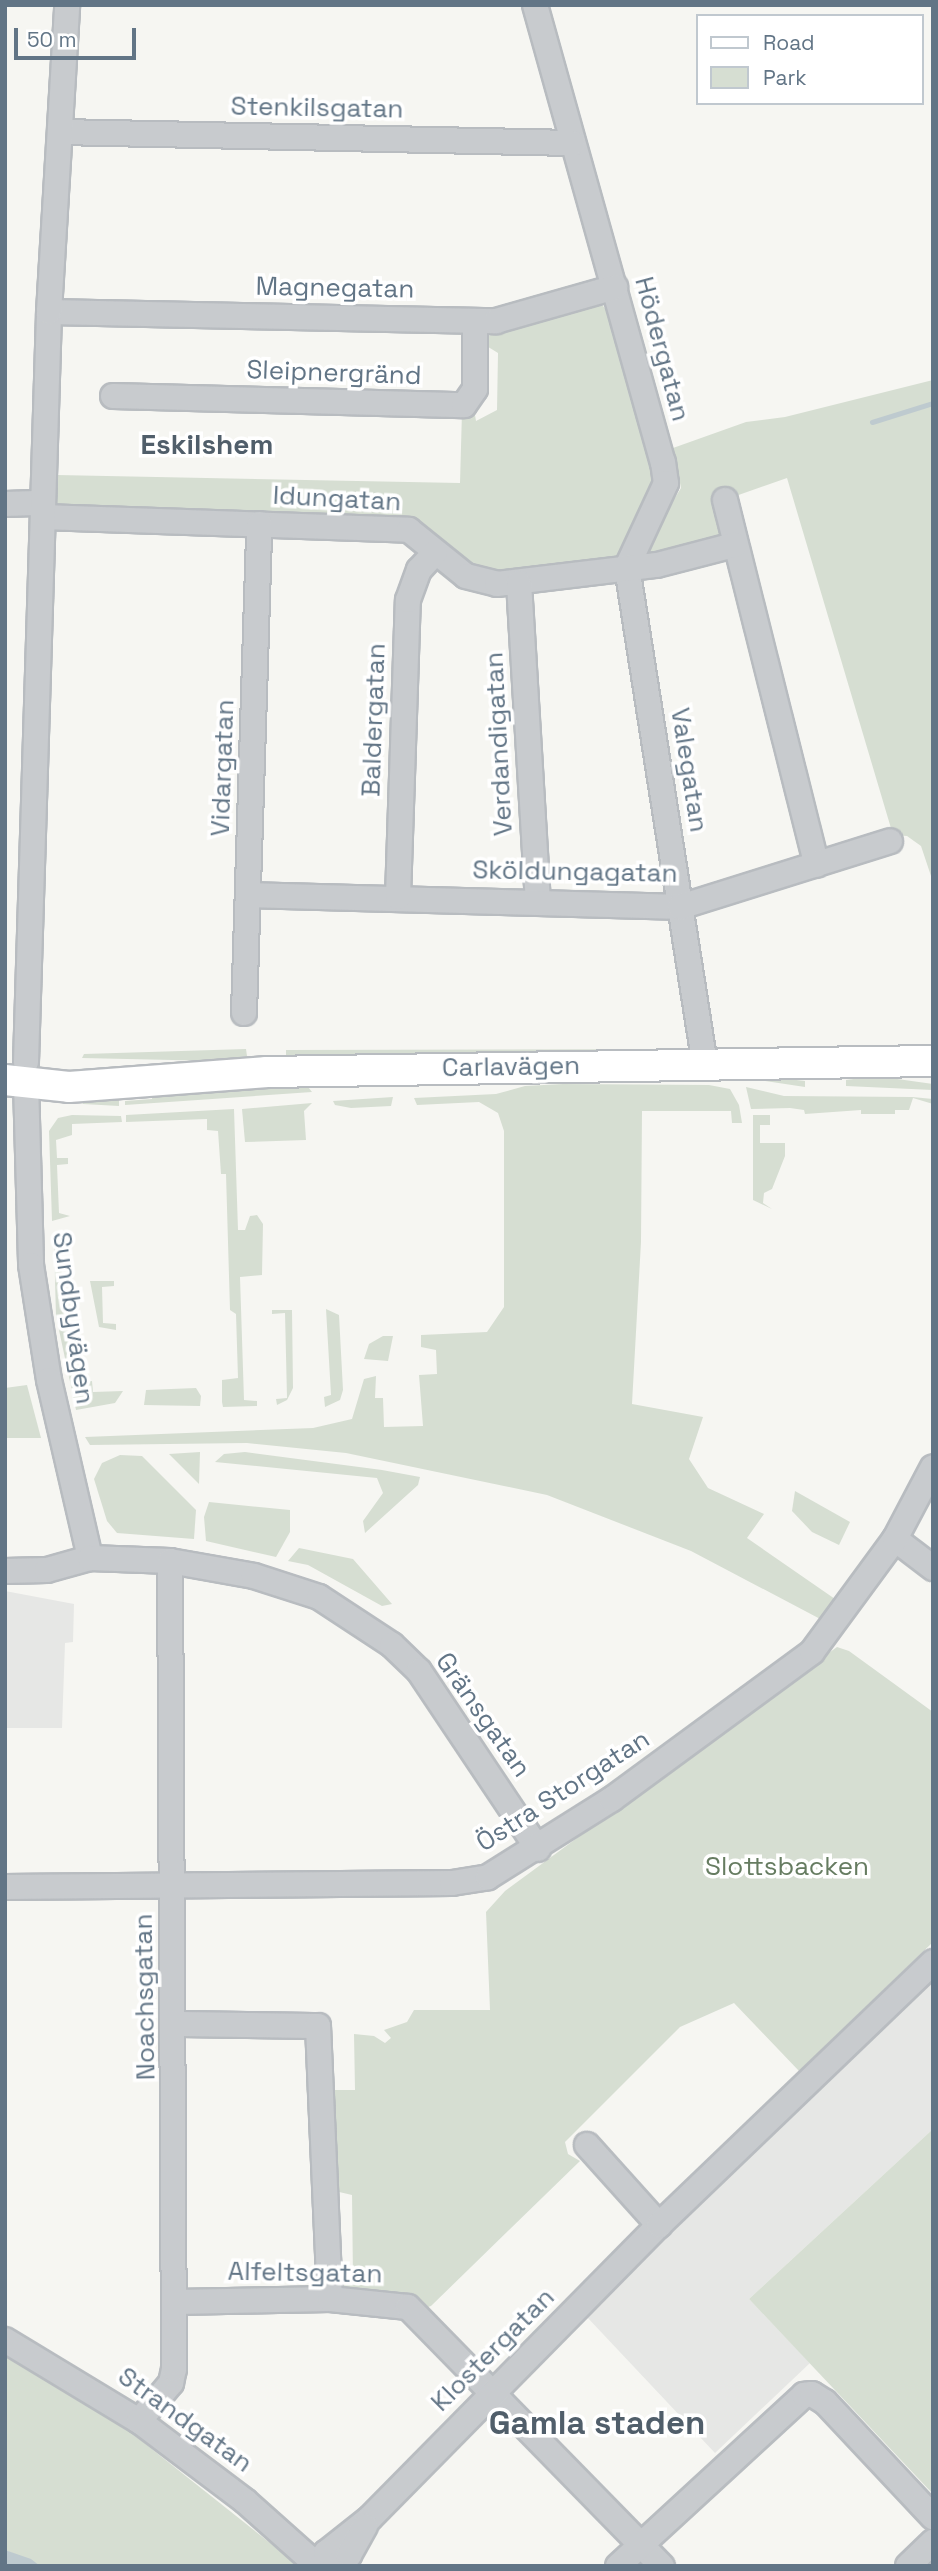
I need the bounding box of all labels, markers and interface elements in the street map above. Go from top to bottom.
scale bar [18,14,140,58]
legend [696,14,924,105]
text: 50 m [27,26,77,53]
text: Road [763,29,815,56]
text: Park [763,64,807,91]
street label: Stenkilsgatan [230,91,404,125]
street label: Magnegatan [255,271,415,305]
street label: Hödergatan [628,273,696,425]
street label: Sleipnergränd [246,354,422,392]
district label: Eskilshem [141,427,273,461]
street label: Idungatan [272,480,402,518]
street label: Baldergatan [356,643,392,797]
street label: Verdandigatan [479,651,519,837]
street label: Vidargatan [205,699,241,837]
street label: Valegatan [664,706,714,834]
street label: Sköldungagatan [472,855,678,889]
street label: Carlavägen [442,1050,580,1084]
street label: Sundbyvägen [45,1230,101,1406]
street label: Gränsgatan [429,1647,537,1783]
street label: Östra Storgatan [471,1723,655,1859]
park label: Slottsbacken [705,1851,869,1883]
street label: Noachsgatan [128,1913,162,2081]
street label: Alfeltsgatan [227,2256,383,2290]
street label: Klostergatan [425,2282,561,2418]
street label: Strandgatan [112,2361,258,2479]
district label: Gamla staden [489,2404,705,2444]

